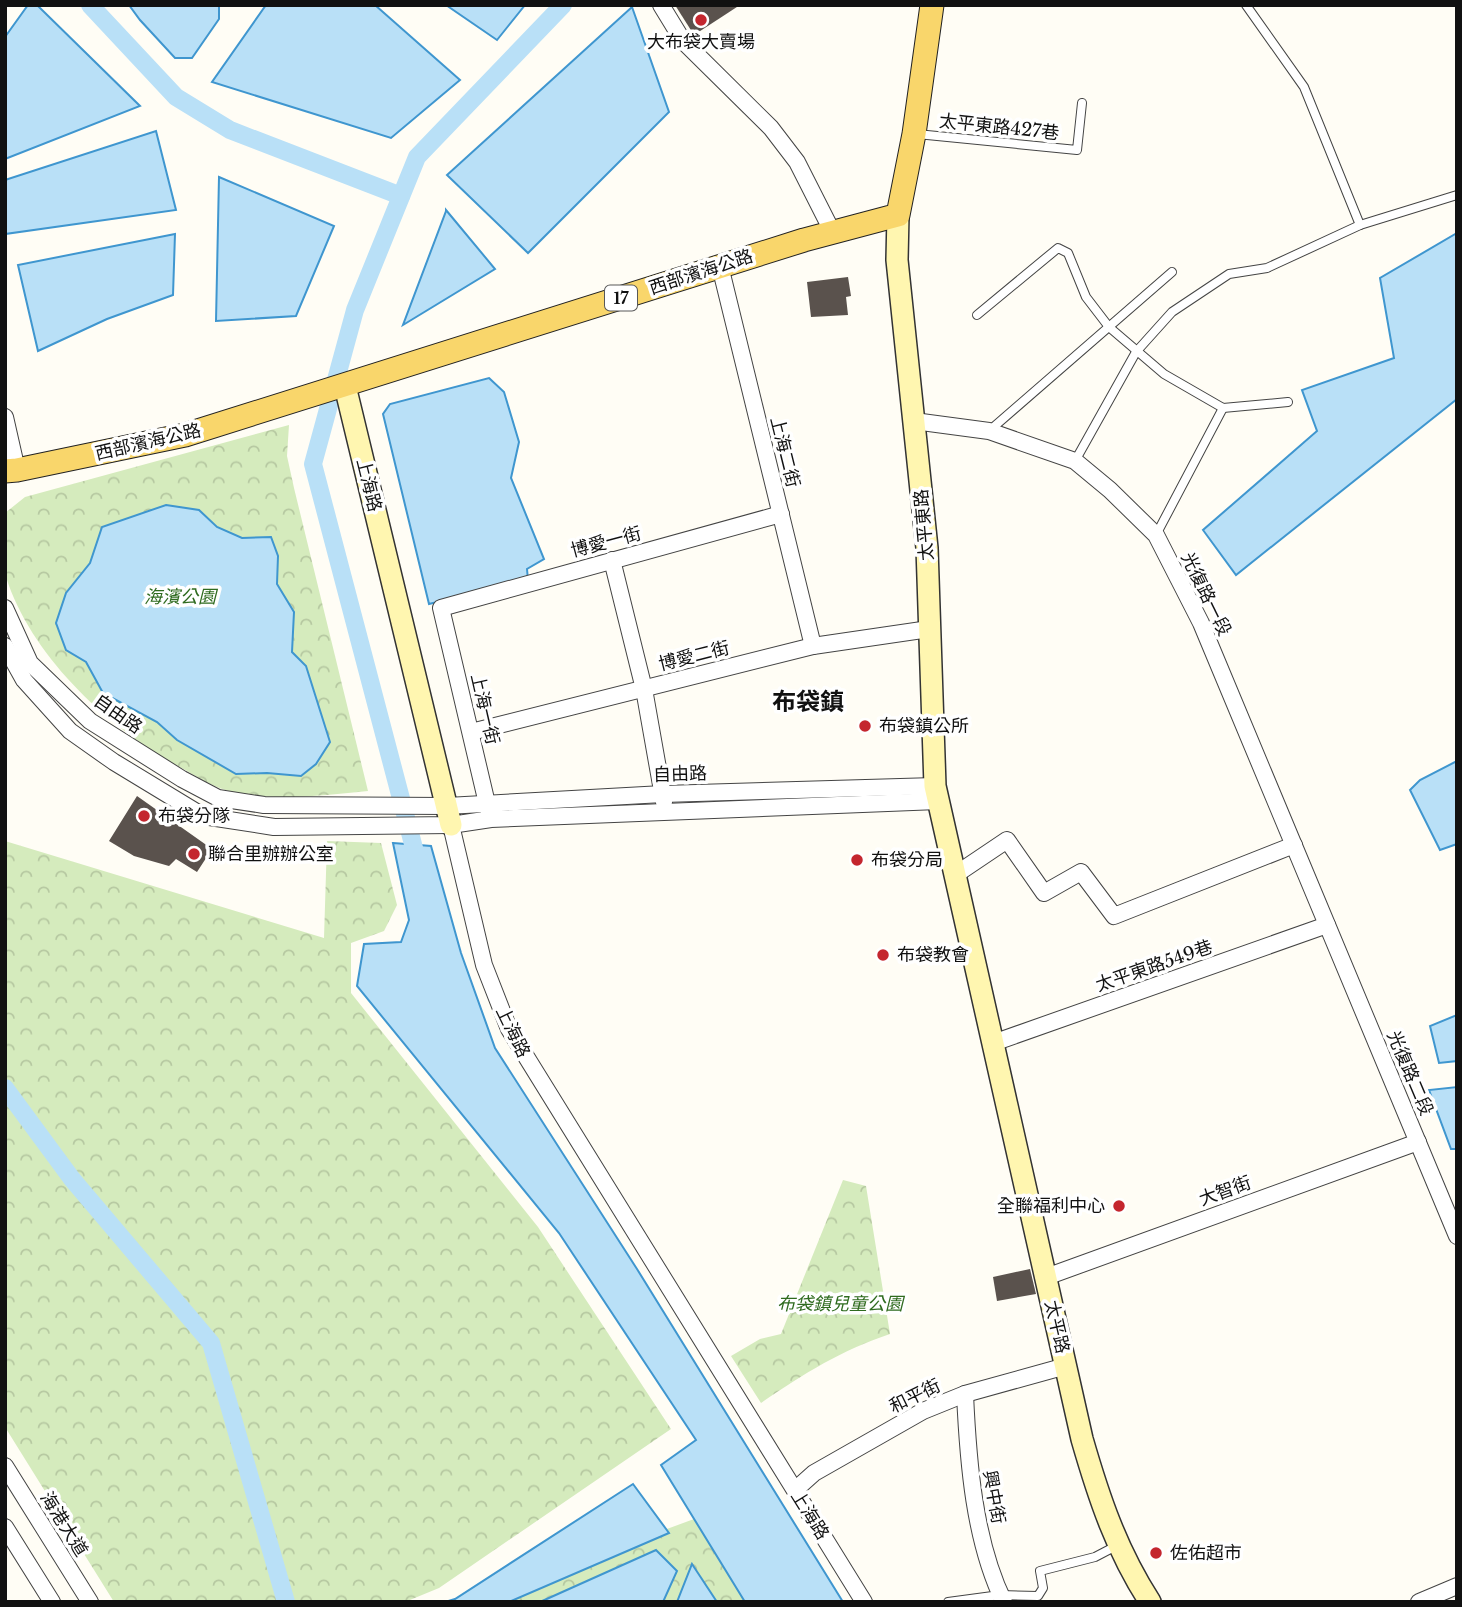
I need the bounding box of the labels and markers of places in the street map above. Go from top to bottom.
marker: 大布袋大賣場 [693,12,709,28]
place label: 大布袋大賣場 [647,31,755,53]
place label: 布袋鎮公所 [879,715,969,737]
marker: 布袋鎮公所 [857,718,873,734]
place label: 布袋分隊 [158,805,230,827]
marker: 布袋分隊 [136,808,152,824]
place label: 聯合里辦辦公室 [208,843,334,865]
marker: 聯合里辦辦公室 [186,846,202,862]
place label: 布袋分局 [871,849,943,871]
marker: 布袋分局 [849,852,865,868]
place label: 布袋教會 [897,944,969,966]
marker: 布袋教會 [875,947,891,963]
place label: 全聯福利中心 [997,1195,1105,1217]
marker: 全聯福利中心 [1111,1198,1127,1214]
place label: 佐佑超市 [1170,1542,1242,1564]
marker: 佐佑超市 [1148,1545,1164,1561]

